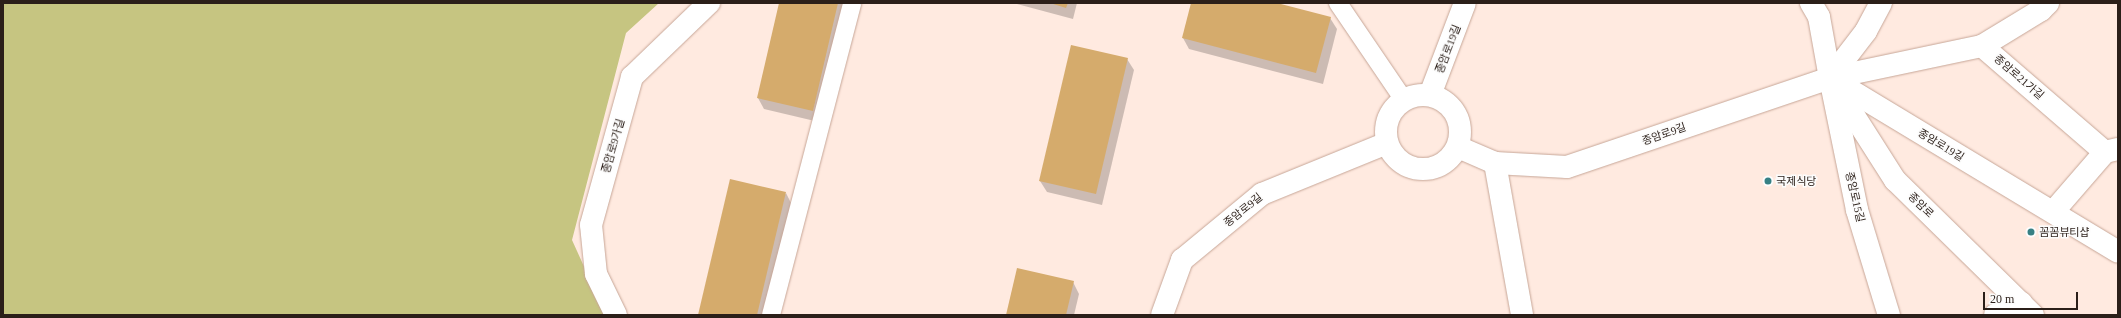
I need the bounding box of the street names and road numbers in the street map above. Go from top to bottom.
street label: 종암로19길 [1433,23,1463,75]
street label: 종암로21가길 [1991,52,2047,102]
street label: 종암로9가길 [599,117,627,175]
street label: 종암로9길 [1640,120,1688,148]
street label: 종암로19길 [1916,126,1966,164]
street label: 종암로15길 [1843,170,1867,224]
street label: 종암로9길 [1221,190,1265,230]
street label: 종암로 [1905,190,1937,220]

